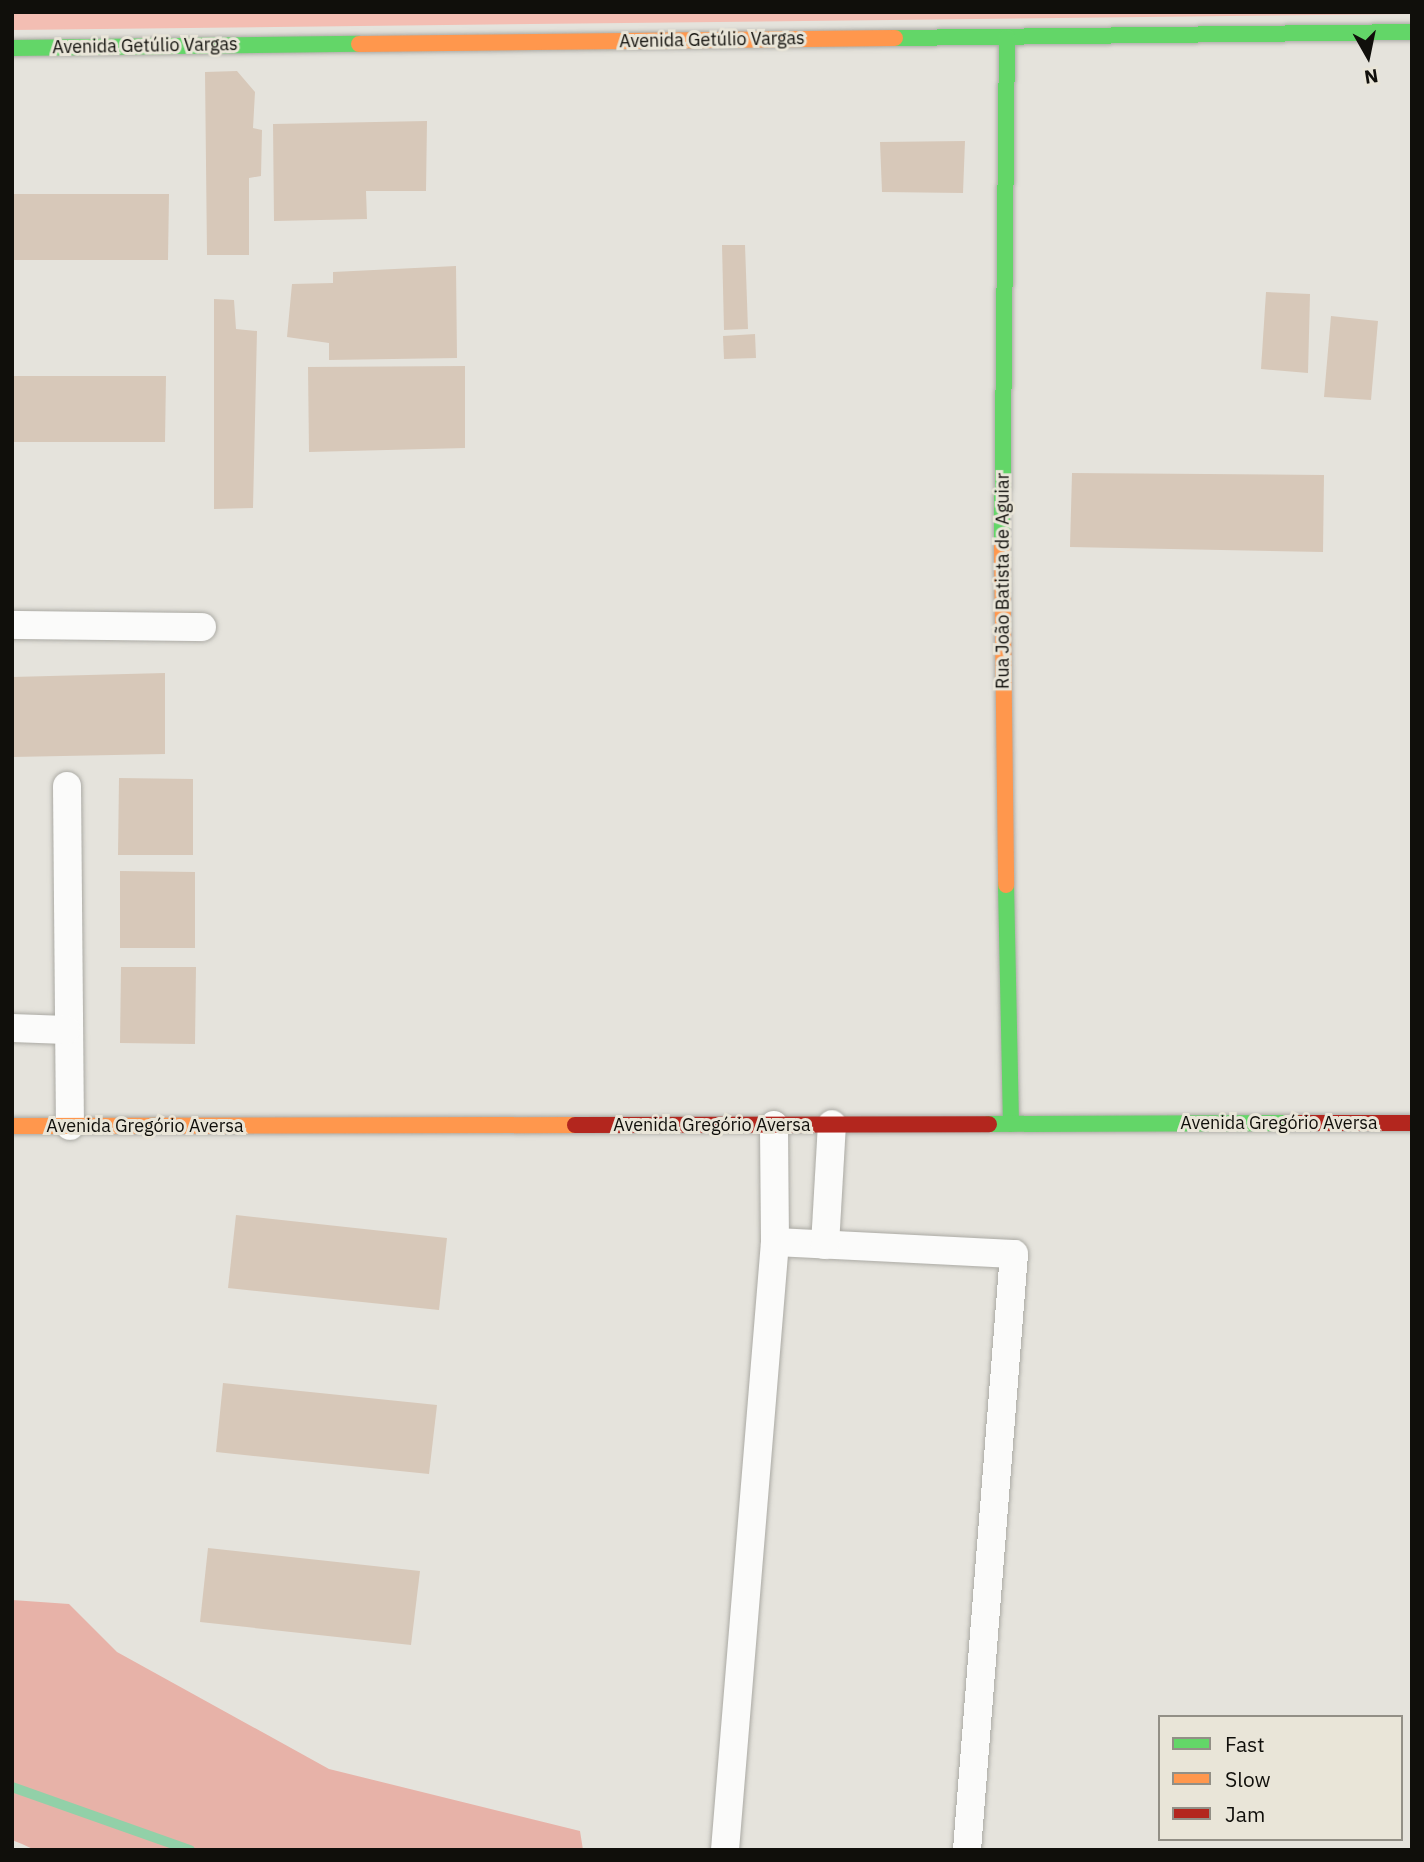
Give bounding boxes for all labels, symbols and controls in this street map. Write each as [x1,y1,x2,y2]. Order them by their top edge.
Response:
north arrow [1333,21,1403,91]
street label: Avenida Getúlio Vargas [619,28,805,52]
street label: Avenida Getúlio Vargas [52,34,238,58]
text: N [1363,64,1380,90]
street label: Rua João Batista de Aguiar [992,473,1014,689]
street label: Avenida Gregório Aversa [1180,1112,1378,1134]
street label: Avenida Gregório Aversa [613,1114,811,1136]
street label: Avenida Gregório Aversa [46,1115,244,1137]
legend [1158,1715,1403,1841]
text: Fast [1225,1730,1265,1758]
text: Slow [1225,1765,1271,1793]
text: Jam [1225,1800,1265,1828]

